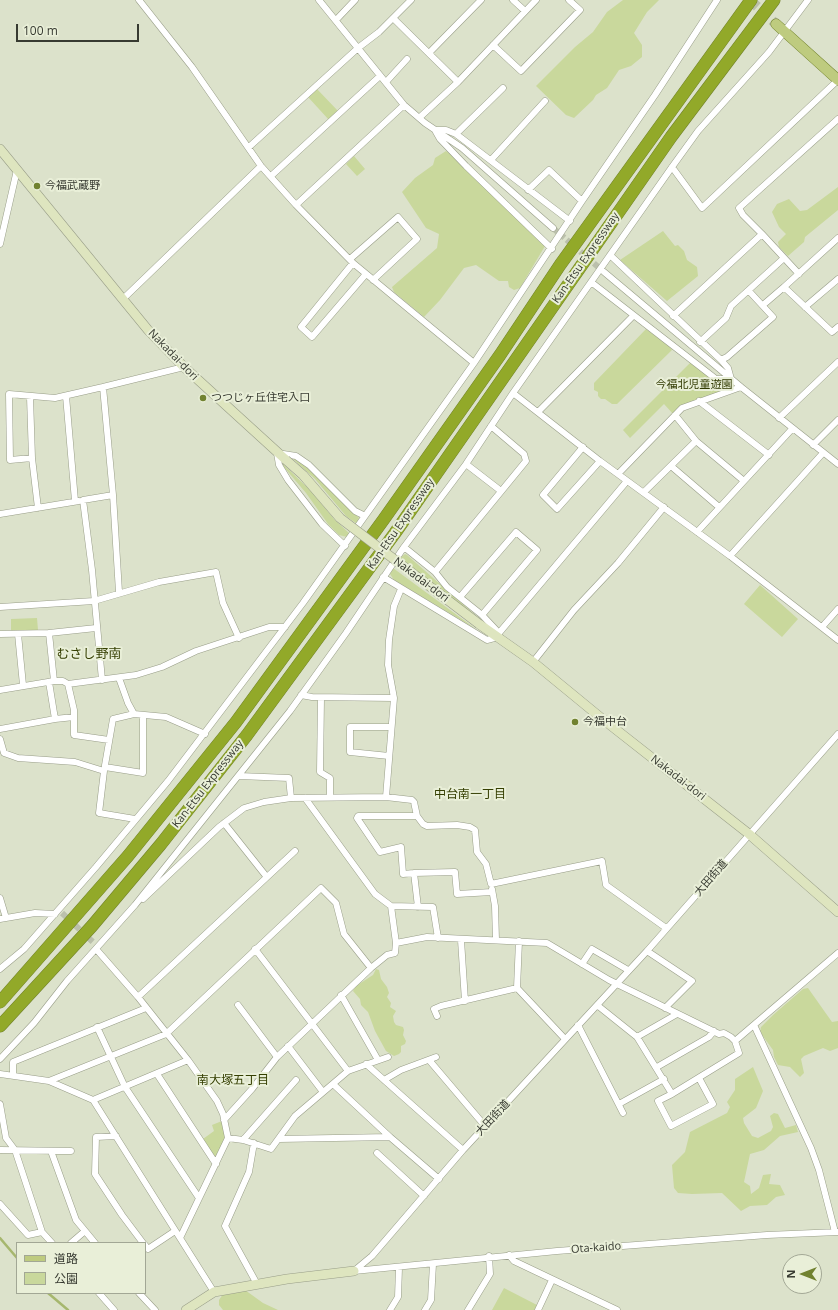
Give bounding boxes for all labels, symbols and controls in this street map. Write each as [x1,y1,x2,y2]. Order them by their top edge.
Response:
scale bar [18,16,141,42]
text: 100 m [23,22,58,39]
place label: 今福武蔵野 [45,179,100,193]
marker: 今福武蔵野 [32,181,42,191]
street label: Kan-Etsu Expressway [550,210,622,306]
street label: Nakadai-dori [145,327,201,383]
park label: 今福北児童遊園 [656,378,732,392]
place label: つつじヶ丘住宅入口 [211,391,310,405]
marker: つつじヶ丘住宅入口 [198,393,208,403]
street label: Kan-Etsu Expressway [365,476,437,572]
street label: Nakadai-dori [391,555,451,605]
district label: むさし野南 [57,646,121,662]
place label: 今福中台 [583,715,627,729]
marker: 今福中台 [570,717,580,727]
street label: Kan-Etsu Expressway [170,737,246,831]
street label: Nakadai-dori [648,752,708,804]
district label: 中台南一丁目 [434,788,506,802]
street label: 大田街道 [692,857,730,899]
district label: 南大塚五丁目 [197,1074,269,1088]
street label: 大田街道 [473,1097,513,1139]
street label: Ota-kaido [571,1240,621,1256]
legend [16,1242,146,1294]
text: 道路 [54,1250,78,1267]
north arrow [782,1254,822,1294]
text: 公園 [54,1270,78,1287]
text: N [783,1270,798,1278]

